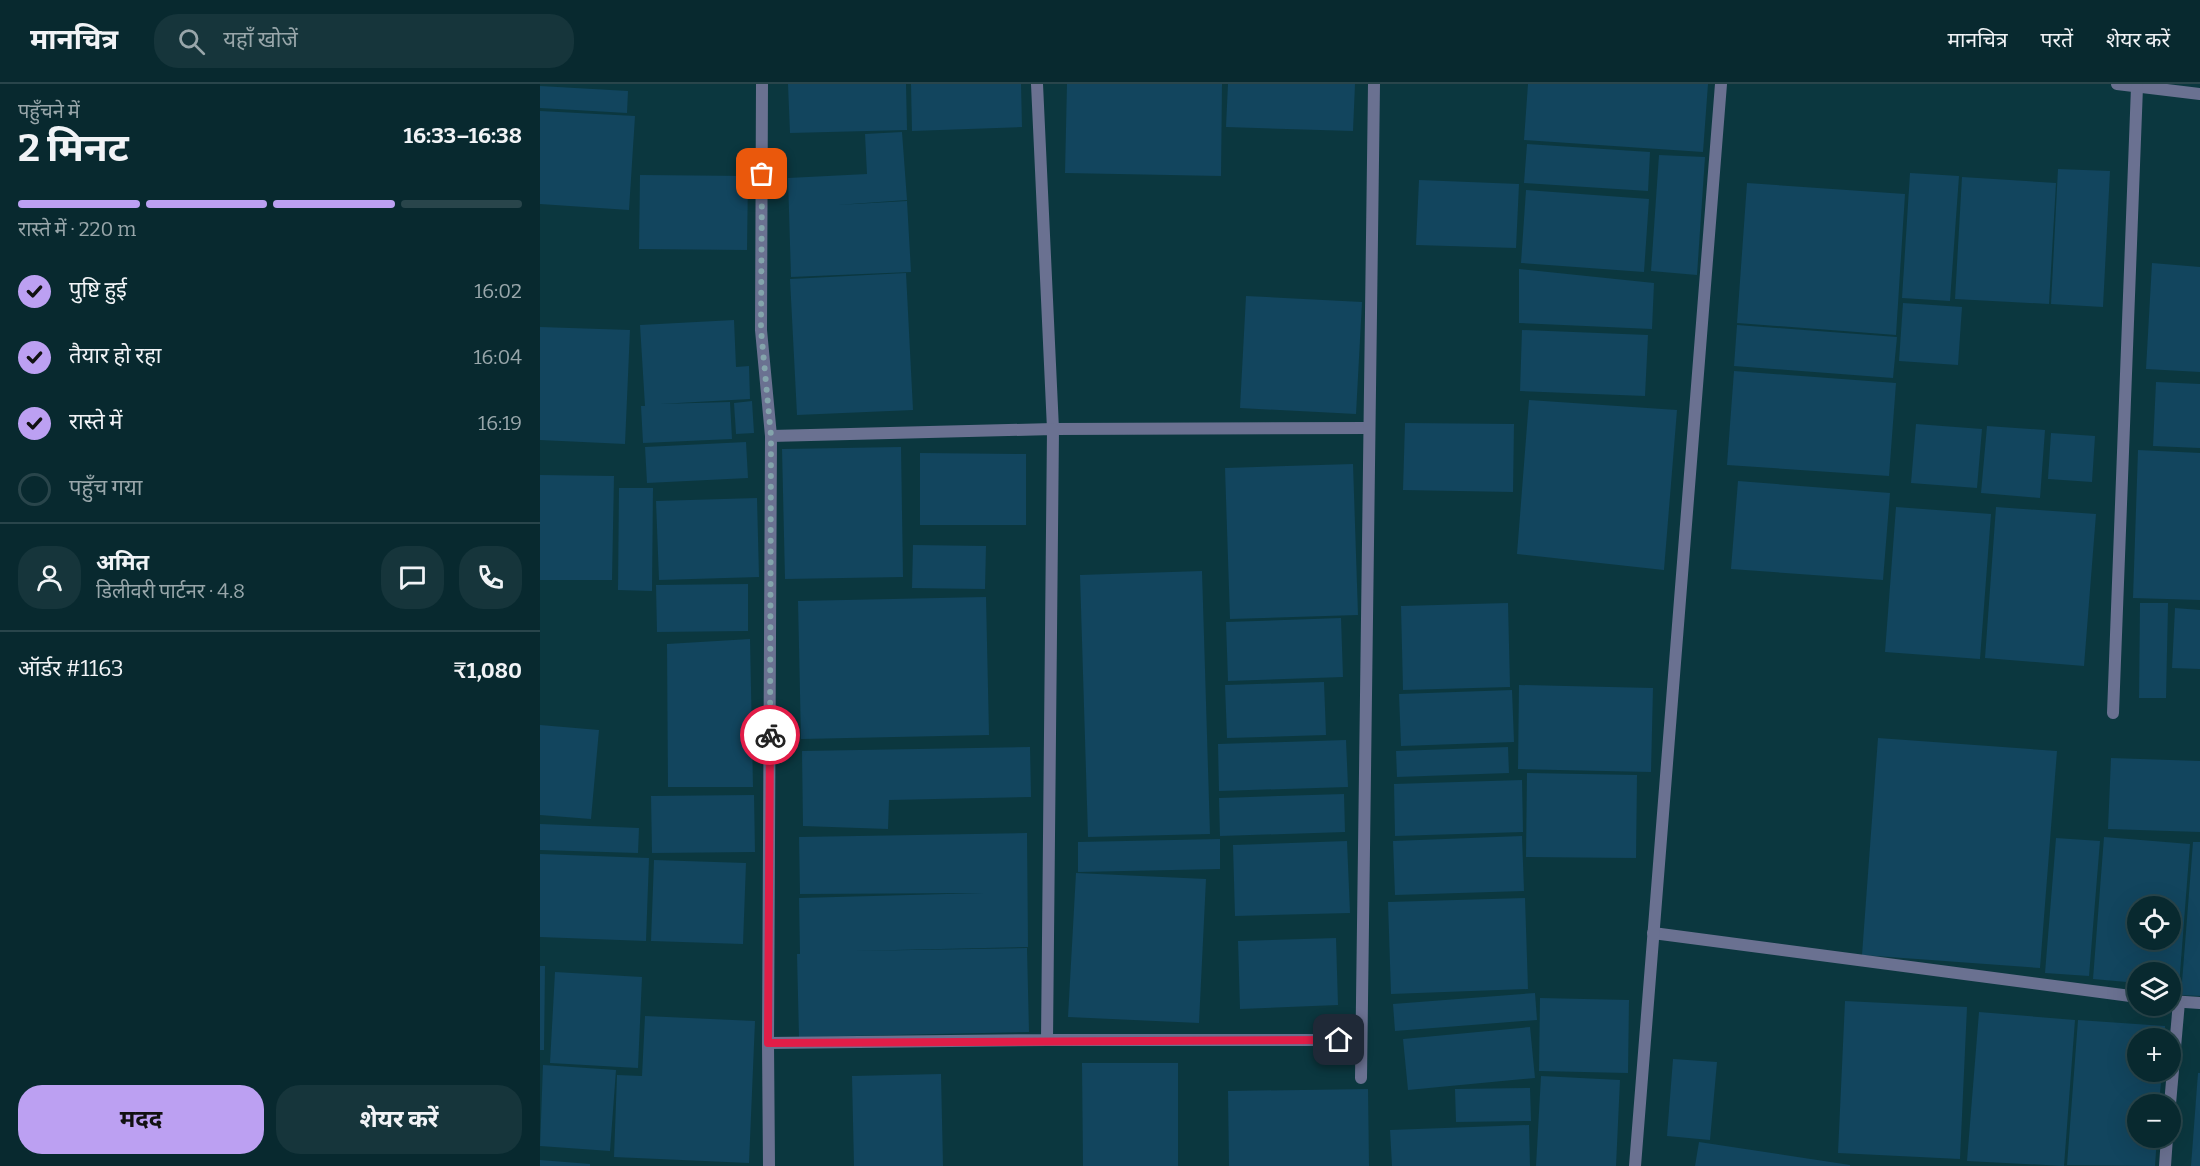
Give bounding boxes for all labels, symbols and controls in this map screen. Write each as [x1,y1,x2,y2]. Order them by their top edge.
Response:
search box [154,14,574,68]
text: मानचित्र [30,23,118,56]
icon: search [175,25,208,58]
text: यहाँ खोजें [223,26,298,53]
text: मानचित्र [1948,27,2008,53]
text: परतें [2041,27,2073,53]
text: शेयर करें [2106,27,2170,53]
text: पहुँचने में [18,99,80,123]
text: 16:33–16:38 [404,122,522,149]
text: 2 मिनट [18,125,129,171]
pin [736,148,787,199]
icon: bag [745,157,778,190]
text: रास्ते में · 220 m [18,217,136,241]
icon: check [18,275,51,308]
text: पुष्टि हुई [69,276,127,303]
text: 16:02 [474,279,522,303]
icon: check [18,341,51,374]
text: तैयार हो रहा [69,342,162,369]
text: 16:04 [473,345,522,369]
icon: check [18,407,51,440]
text: रास्ते में [69,408,122,435]
text: 16:19 [478,411,522,435]
text: पहुँच गया [69,474,142,501]
button: person [18,546,81,609]
button: chat [381,546,444,609]
button: phone [459,546,522,609]
text: अमित [96,549,149,576]
text: डिलीवरी पार्टनर · 4.8 [96,579,245,603]
text: ऑर्डर #1163 [18,655,123,682]
text: ₹1,080 [453,657,522,684]
courier [740,705,800,765]
icon: bike [754,719,787,752]
map controls [2127,896,2181,1148]
button: locate [2127,896,2181,950]
button: layers [2127,962,2181,1016]
pin [1313,1014,1364,1065]
icon: home [1322,1023,1355,1056]
button: + [2127,1028,2181,1082]
button: मदद [18,1085,264,1154]
button: शेयर करें [276,1085,522,1154]
button: − [2127,1094,2181,1148]

